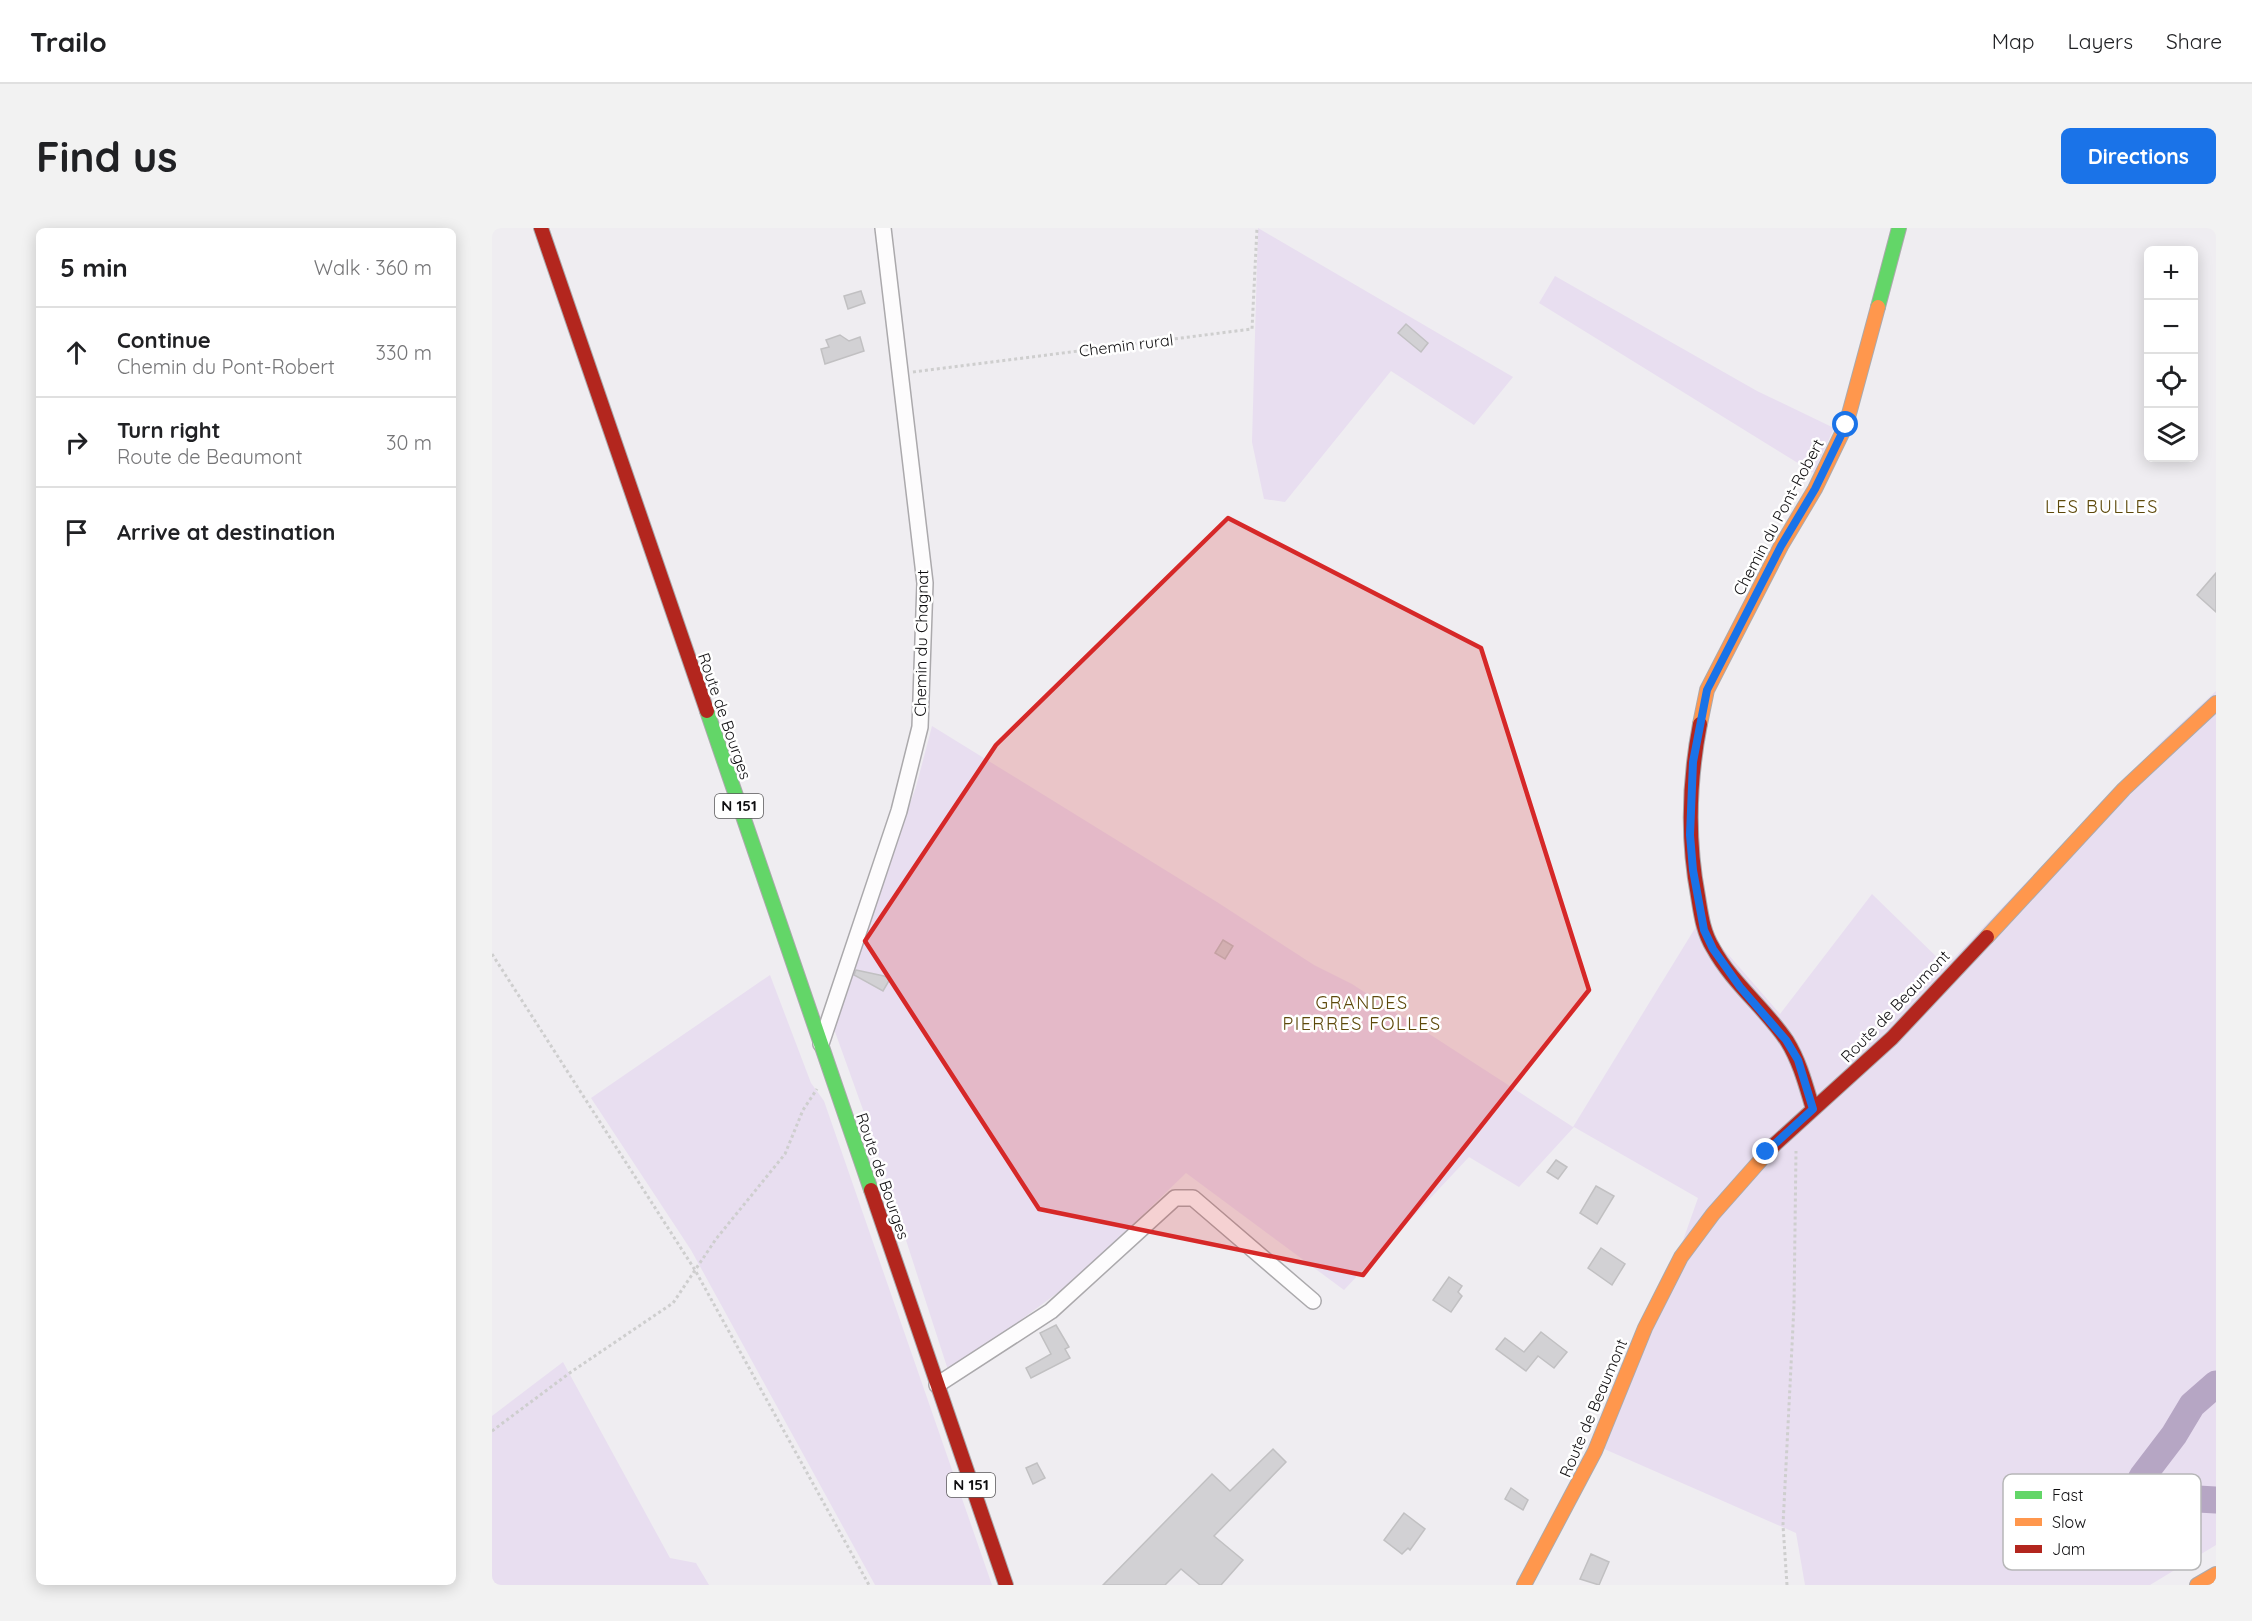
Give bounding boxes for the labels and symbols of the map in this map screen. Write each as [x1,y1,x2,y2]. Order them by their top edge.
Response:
street label: Chemin rural [1078,329,1174,361]
route start [1832,411,1858,437]
street label: Chemin du Pont-Robert [1728,435,1828,599]
district label: LES BULLES [2045,495,2159,518]
street label: Chemin du Chagnat [910,569,932,717]
street label: Route de Bourges [694,650,756,782]
road number: N 151 [715,794,763,818]
street label: Route de Beaumont [1836,946,1954,1066]
district label: GRANDES PIERRES FOLLES [1282,991,1442,1035]
street label: Route de Bourges [852,1110,914,1242]
route end [1752,1138,1778,1164]
street label: Route de Beaumont [1555,1336,1631,1480]
road number: N 151 [947,1473,995,1497]
legend [2003,1474,2201,1570]
text: Fast [2052,1485,2083,1505]
text: Slow [2052,1512,2086,1532]
text: Jam [2052,1539,2085,1559]

